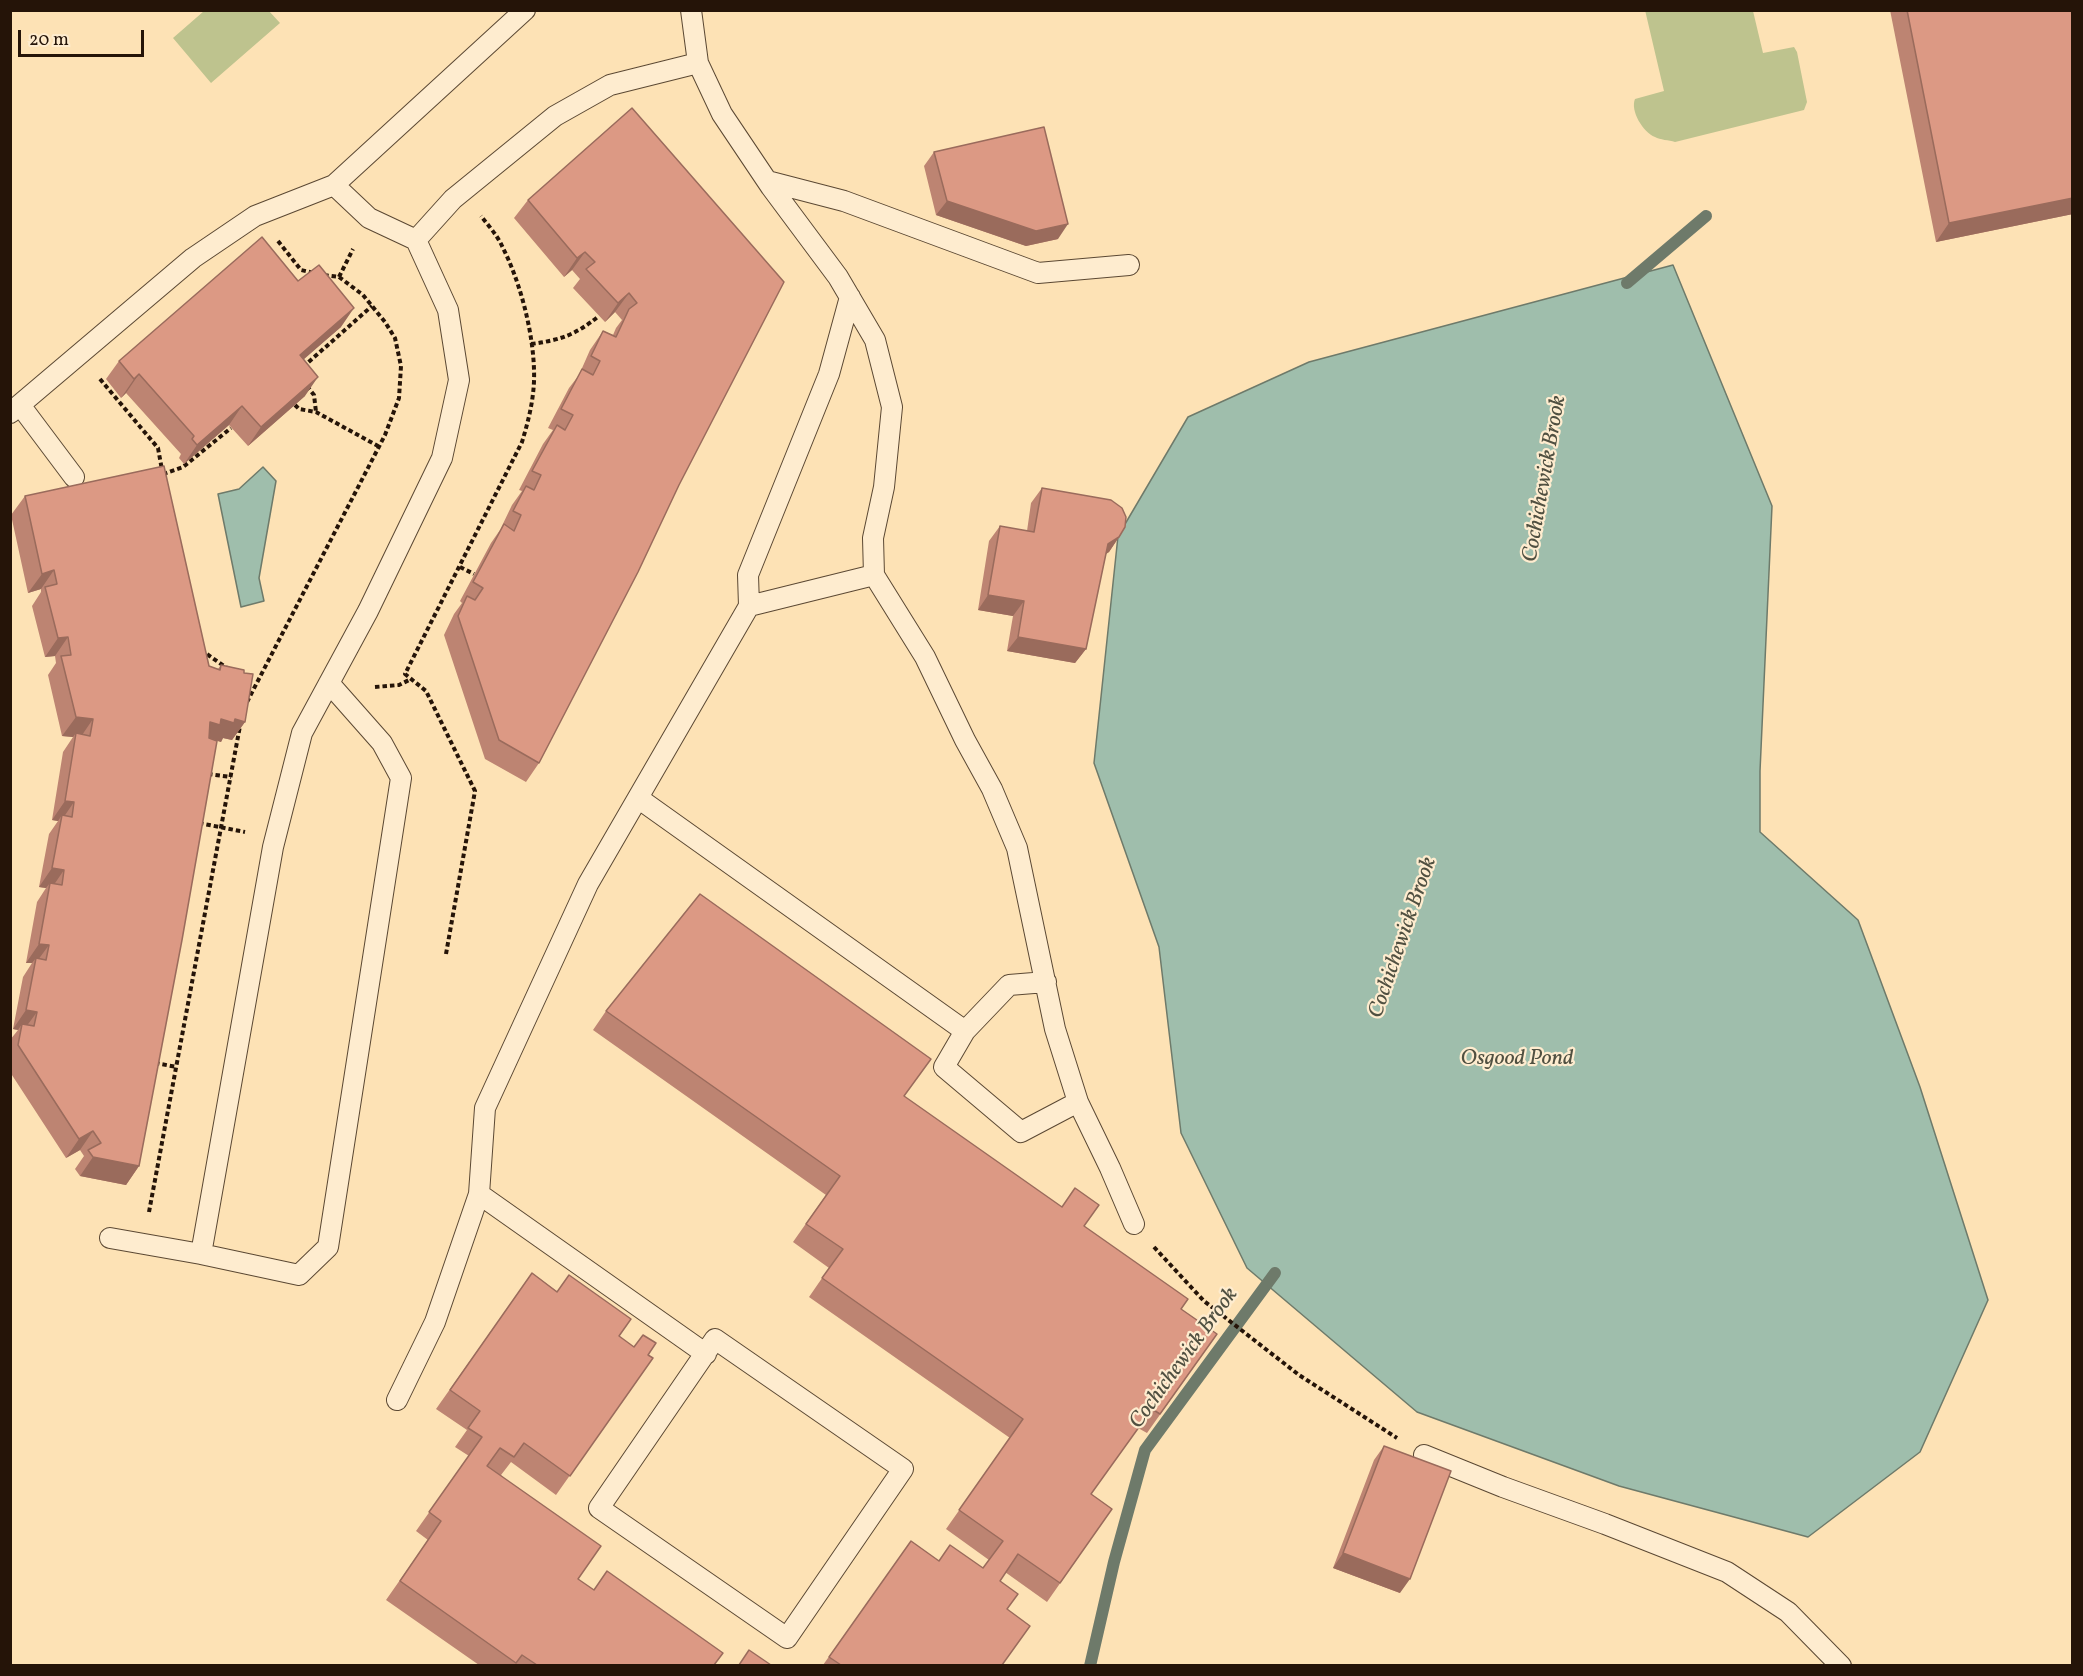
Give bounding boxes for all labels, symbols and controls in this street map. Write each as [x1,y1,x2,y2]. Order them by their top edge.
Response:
scale bar [21,18,147,56]
text: 20 m [29,28,69,53]
water label: Cochichewick Brook [1518,394,1574,564]
water label: Cochichewick Brook [1364,854,1444,1022]
water label: Osgood Pond [1461,1047,1573,1073]
water label: Cochichewick Brook [1125,1283,1245,1435]

